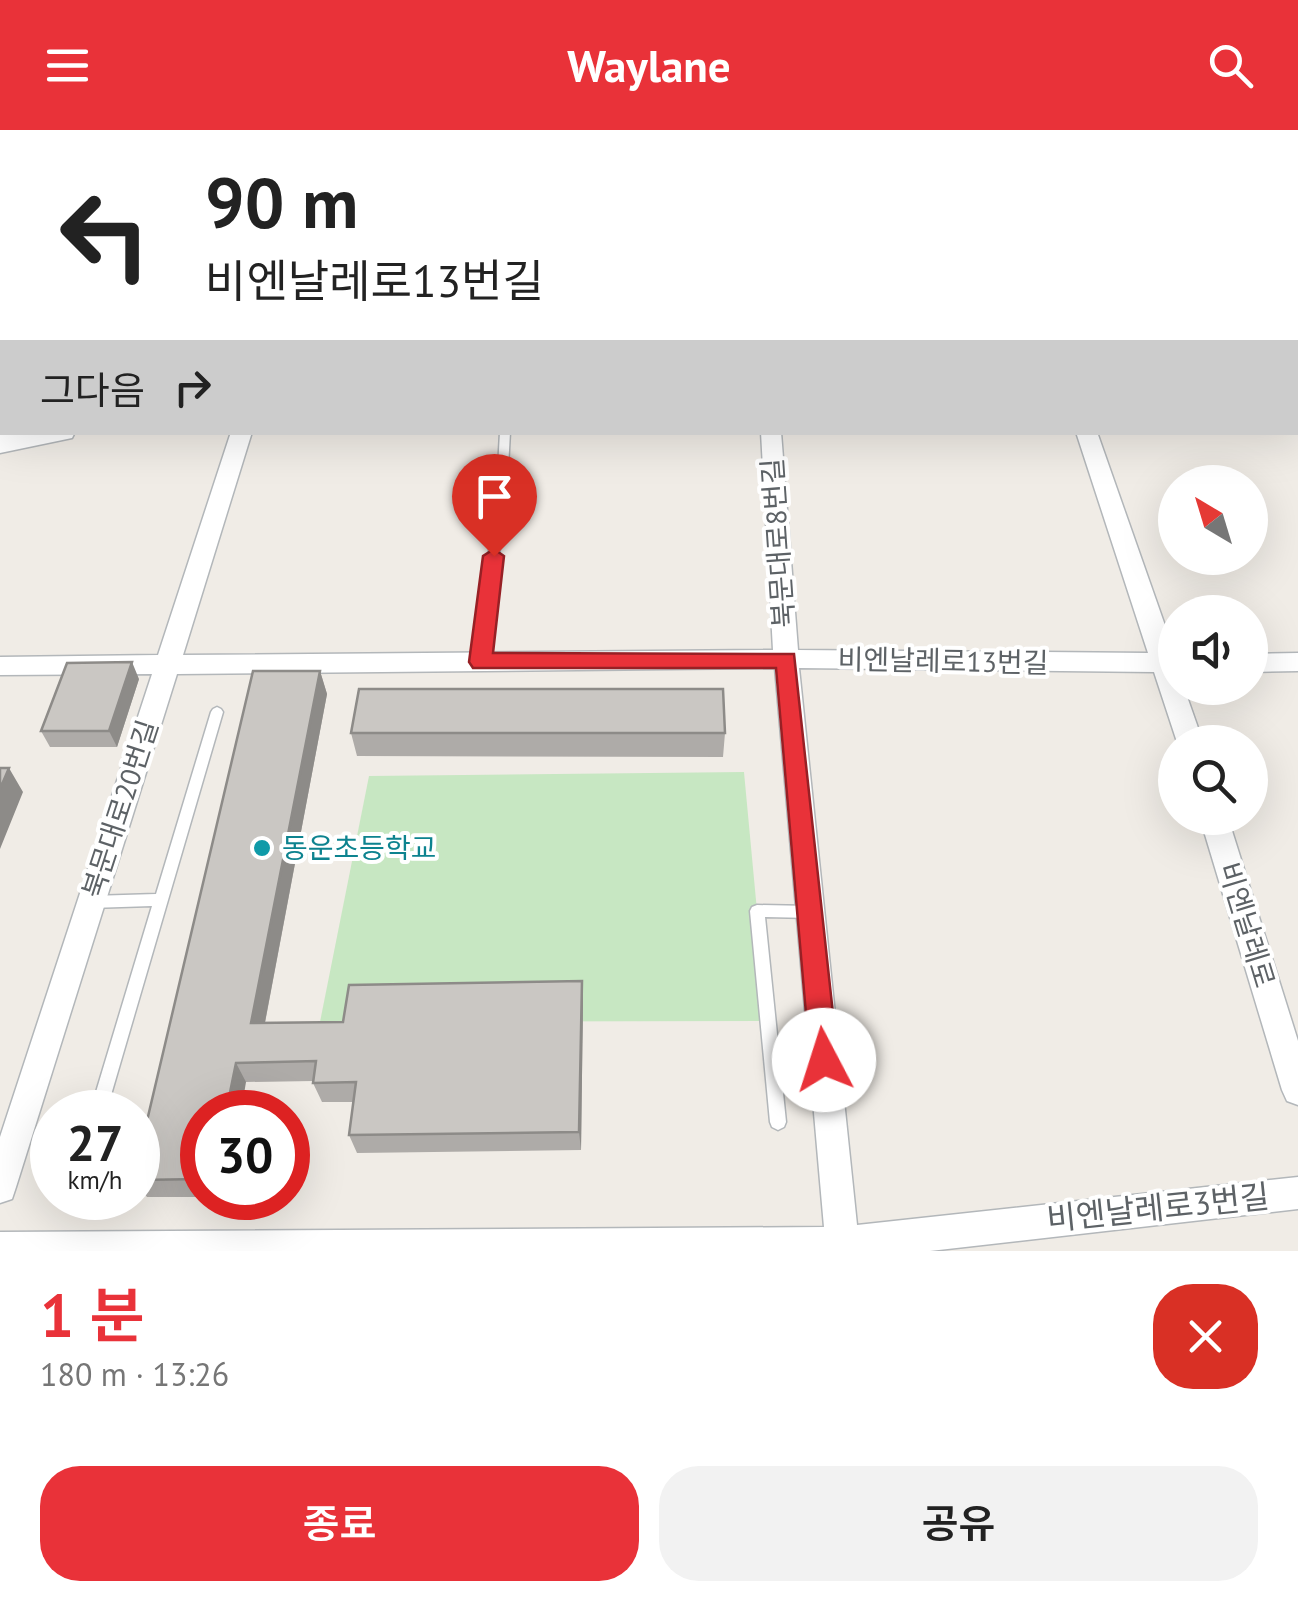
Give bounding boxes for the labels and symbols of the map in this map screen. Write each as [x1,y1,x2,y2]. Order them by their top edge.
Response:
pin [452,454,537,557]
street label: 북문대로8번길 [753,457,802,629]
north arrow [1158,465,1268,575]
street label: 비엔날레로13번길 [837,640,1049,681]
street label: 북문대로20번길 [73,715,166,903]
place label: 동운초등학교 [282,829,437,866]
marker: 동운초등학교 [251,837,273,859]
street label: 비엔날레로 [1211,858,1284,992]
position arrow [772,1008,876,1112]
speed limit sign: 30 [180,1090,310,1220]
street label: 비엔날레로3번길 [1045,1174,1271,1240]

